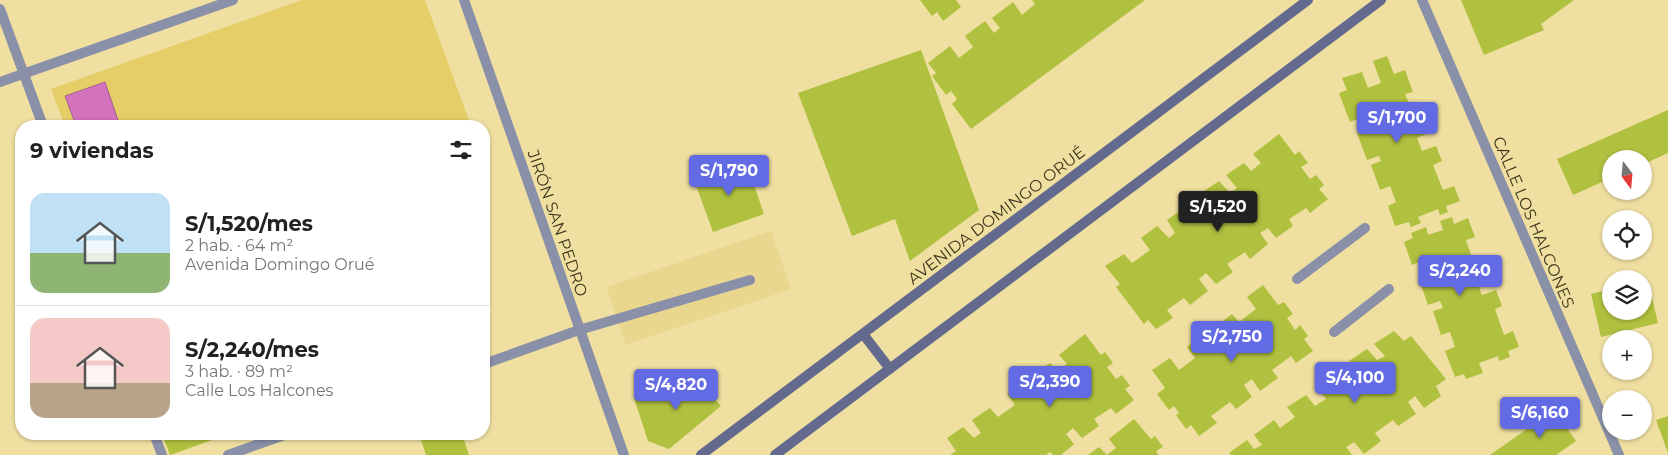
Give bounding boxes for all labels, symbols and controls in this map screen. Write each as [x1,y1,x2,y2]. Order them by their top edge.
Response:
pin: S/1,700 [1351,102,1443,144]
text: S/1,700 [1368,108,1426,127]
street label: CALLE LOS HALCONES [1489,134,1578,311]
icon: filters [447,136,475,164]
text: 9 viviendas [30,138,154,163]
street label: AVENIDA DOMINGO ORUÉ [904,142,1089,288]
street label: JIRÓN SAN PEDRO [523,146,592,299]
north arrow [1602,150,1652,200]
map controls [1602,150,1652,440]
pin: S/1,790 [683,154,775,197]
text: S/1,790 [700,161,758,180]
pin: S/1,520 [1172,190,1264,233]
text: S/1,520 [1189,197,1247,216]
button: locate [1602,210,1652,260]
text: S/1,520/mes [185,211,313,236]
icon: home [70,213,130,273]
text: 2 hab. · 64 m² [185,236,293,255]
pin: S/2,240 [1414,254,1506,297]
text: Avenida Domingo Orué [185,255,375,274]
text: S/2,240 [1429,261,1491,280]
button: layers [1602,270,1652,320]
pin: S/2,750 [1186,320,1278,363]
text: S/2,750 [1202,327,1262,346]
button: + [1602,330,1652,380]
text: S/2,240/mes [185,337,319,362]
icon: home [70,338,130,398]
text: 3 hab. · 89 m² [185,362,293,381]
pin: S/4,100 [1309,362,1401,404]
pin: S/2,390 [1004,366,1096,408]
pin: S/4,820 [630,368,722,411]
text: S/4,100 [1326,368,1384,387]
text: S/2,390 [1020,372,1080,391]
text: S/4,820 [645,375,707,394]
text: Calle Los Halcones [185,381,333,400]
button: − [1602,390,1652,440]
pin: S/6,160 [1494,396,1586,439]
text: S/6,160 [1511,403,1569,422]

